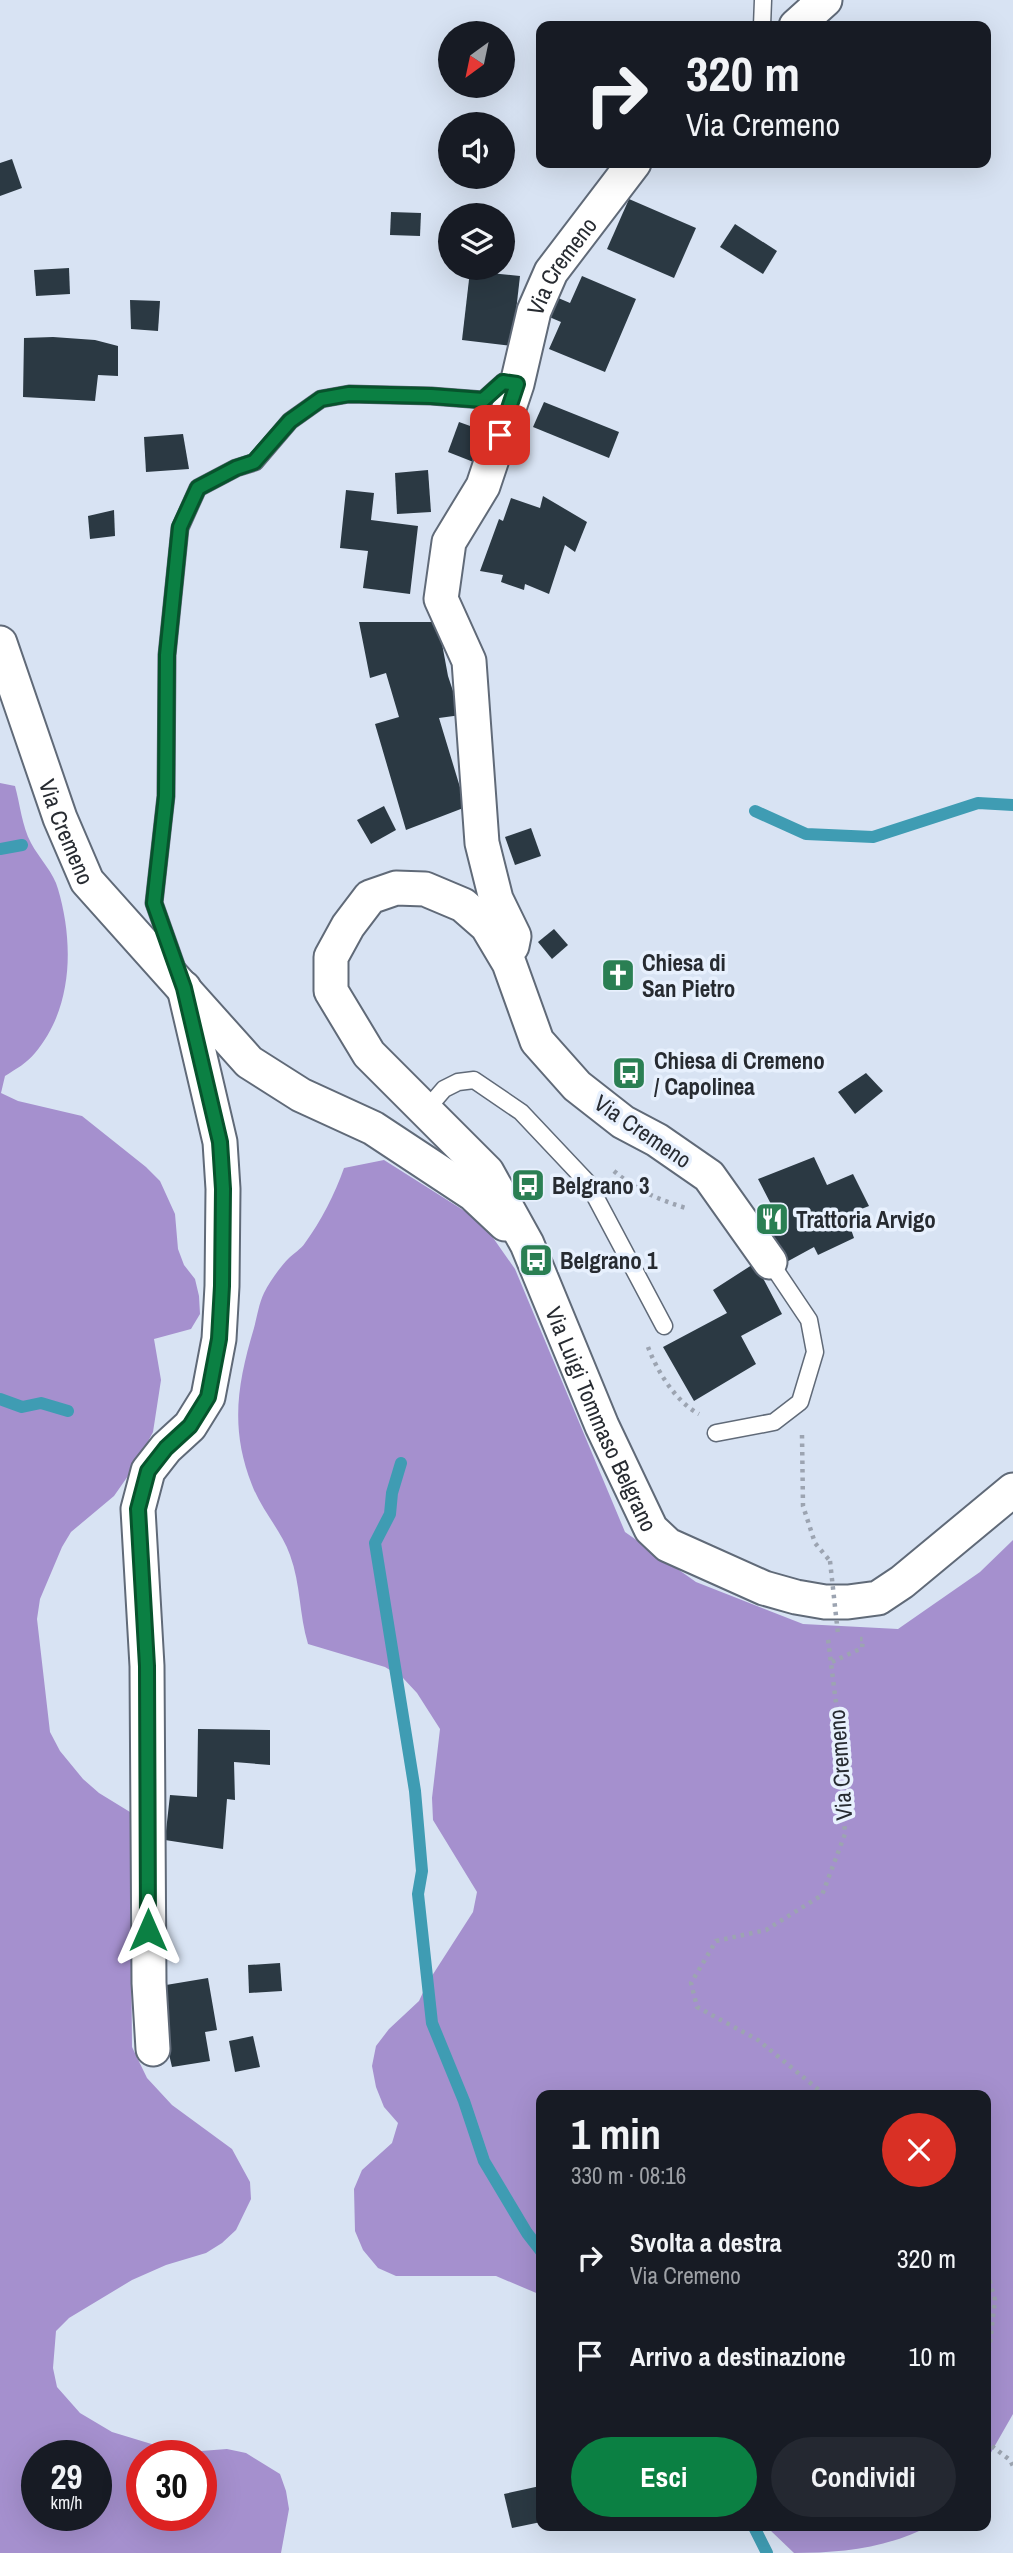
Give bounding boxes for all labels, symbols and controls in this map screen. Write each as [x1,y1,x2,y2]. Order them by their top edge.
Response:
north arrow [438,21,514,98]
map controls [438,21,515,280]
text: 320 m [686,40,800,106]
icon: right [571,49,662,140]
text: Via Cremeno [686,103,840,146]
button: sound [438,112,515,189]
button: layers [438,203,515,280]
street label: Via Cremeno [519,210,603,320]
pin [470,405,530,465]
icon: arrive [481,416,519,454]
street label: Via Cremeno [32,775,102,889]
place label: Chiesa di San Pietro [642,947,735,1004]
church icon: Chiesa di San Pietro [599,956,637,994]
place label: Chiesa di Cremeno / Capolinea [654,1045,825,1102]
bus stop icon: Chiesa di Cremeno / Capolinea [610,1054,648,1092]
street label: Via Cremeno [588,1087,698,1175]
bus stop icon: Belgrano 3 [509,1166,547,1204]
place label: Belgrano 3 [552,1170,649,1201]
restaurant icon: Trattoria Arvigo [753,1200,791,1238]
place label: Trattoria Arvigo [796,1204,936,1235]
bus stop icon: Belgrano 1 [517,1241,555,1279]
place label: Belgrano 1 [560,1245,658,1276]
street label: Via Luigi Tommaso Belgrano [539,1302,665,1536]
street label: Via Cremeno [821,1709,859,1821]
position arrow [111,1893,185,1967]
text: 1 min [571,2106,661,2162]
button: close [882,2113,956,2187]
text: 330 m · 08:16 [571,2160,686,2191]
text: Svolta a destra [630,2225,782,2260]
icon: right [571,2239,609,2277]
text: 320 m [897,2241,956,2276]
text: Via Cremeno [630,2260,741,2291]
icon: arrive [571,2337,609,2375]
text: Arrivo a destinazione [630,2339,846,2374]
text: 10 m [909,2339,956,2374]
button: Esci [571,2437,757,2517]
button: Condividi [771,2437,956,2517]
speed limit sign: 30 [126,2440,217,2531]
text: 29 [51,2453,82,2500]
text: km/h [51,2490,83,2515]

